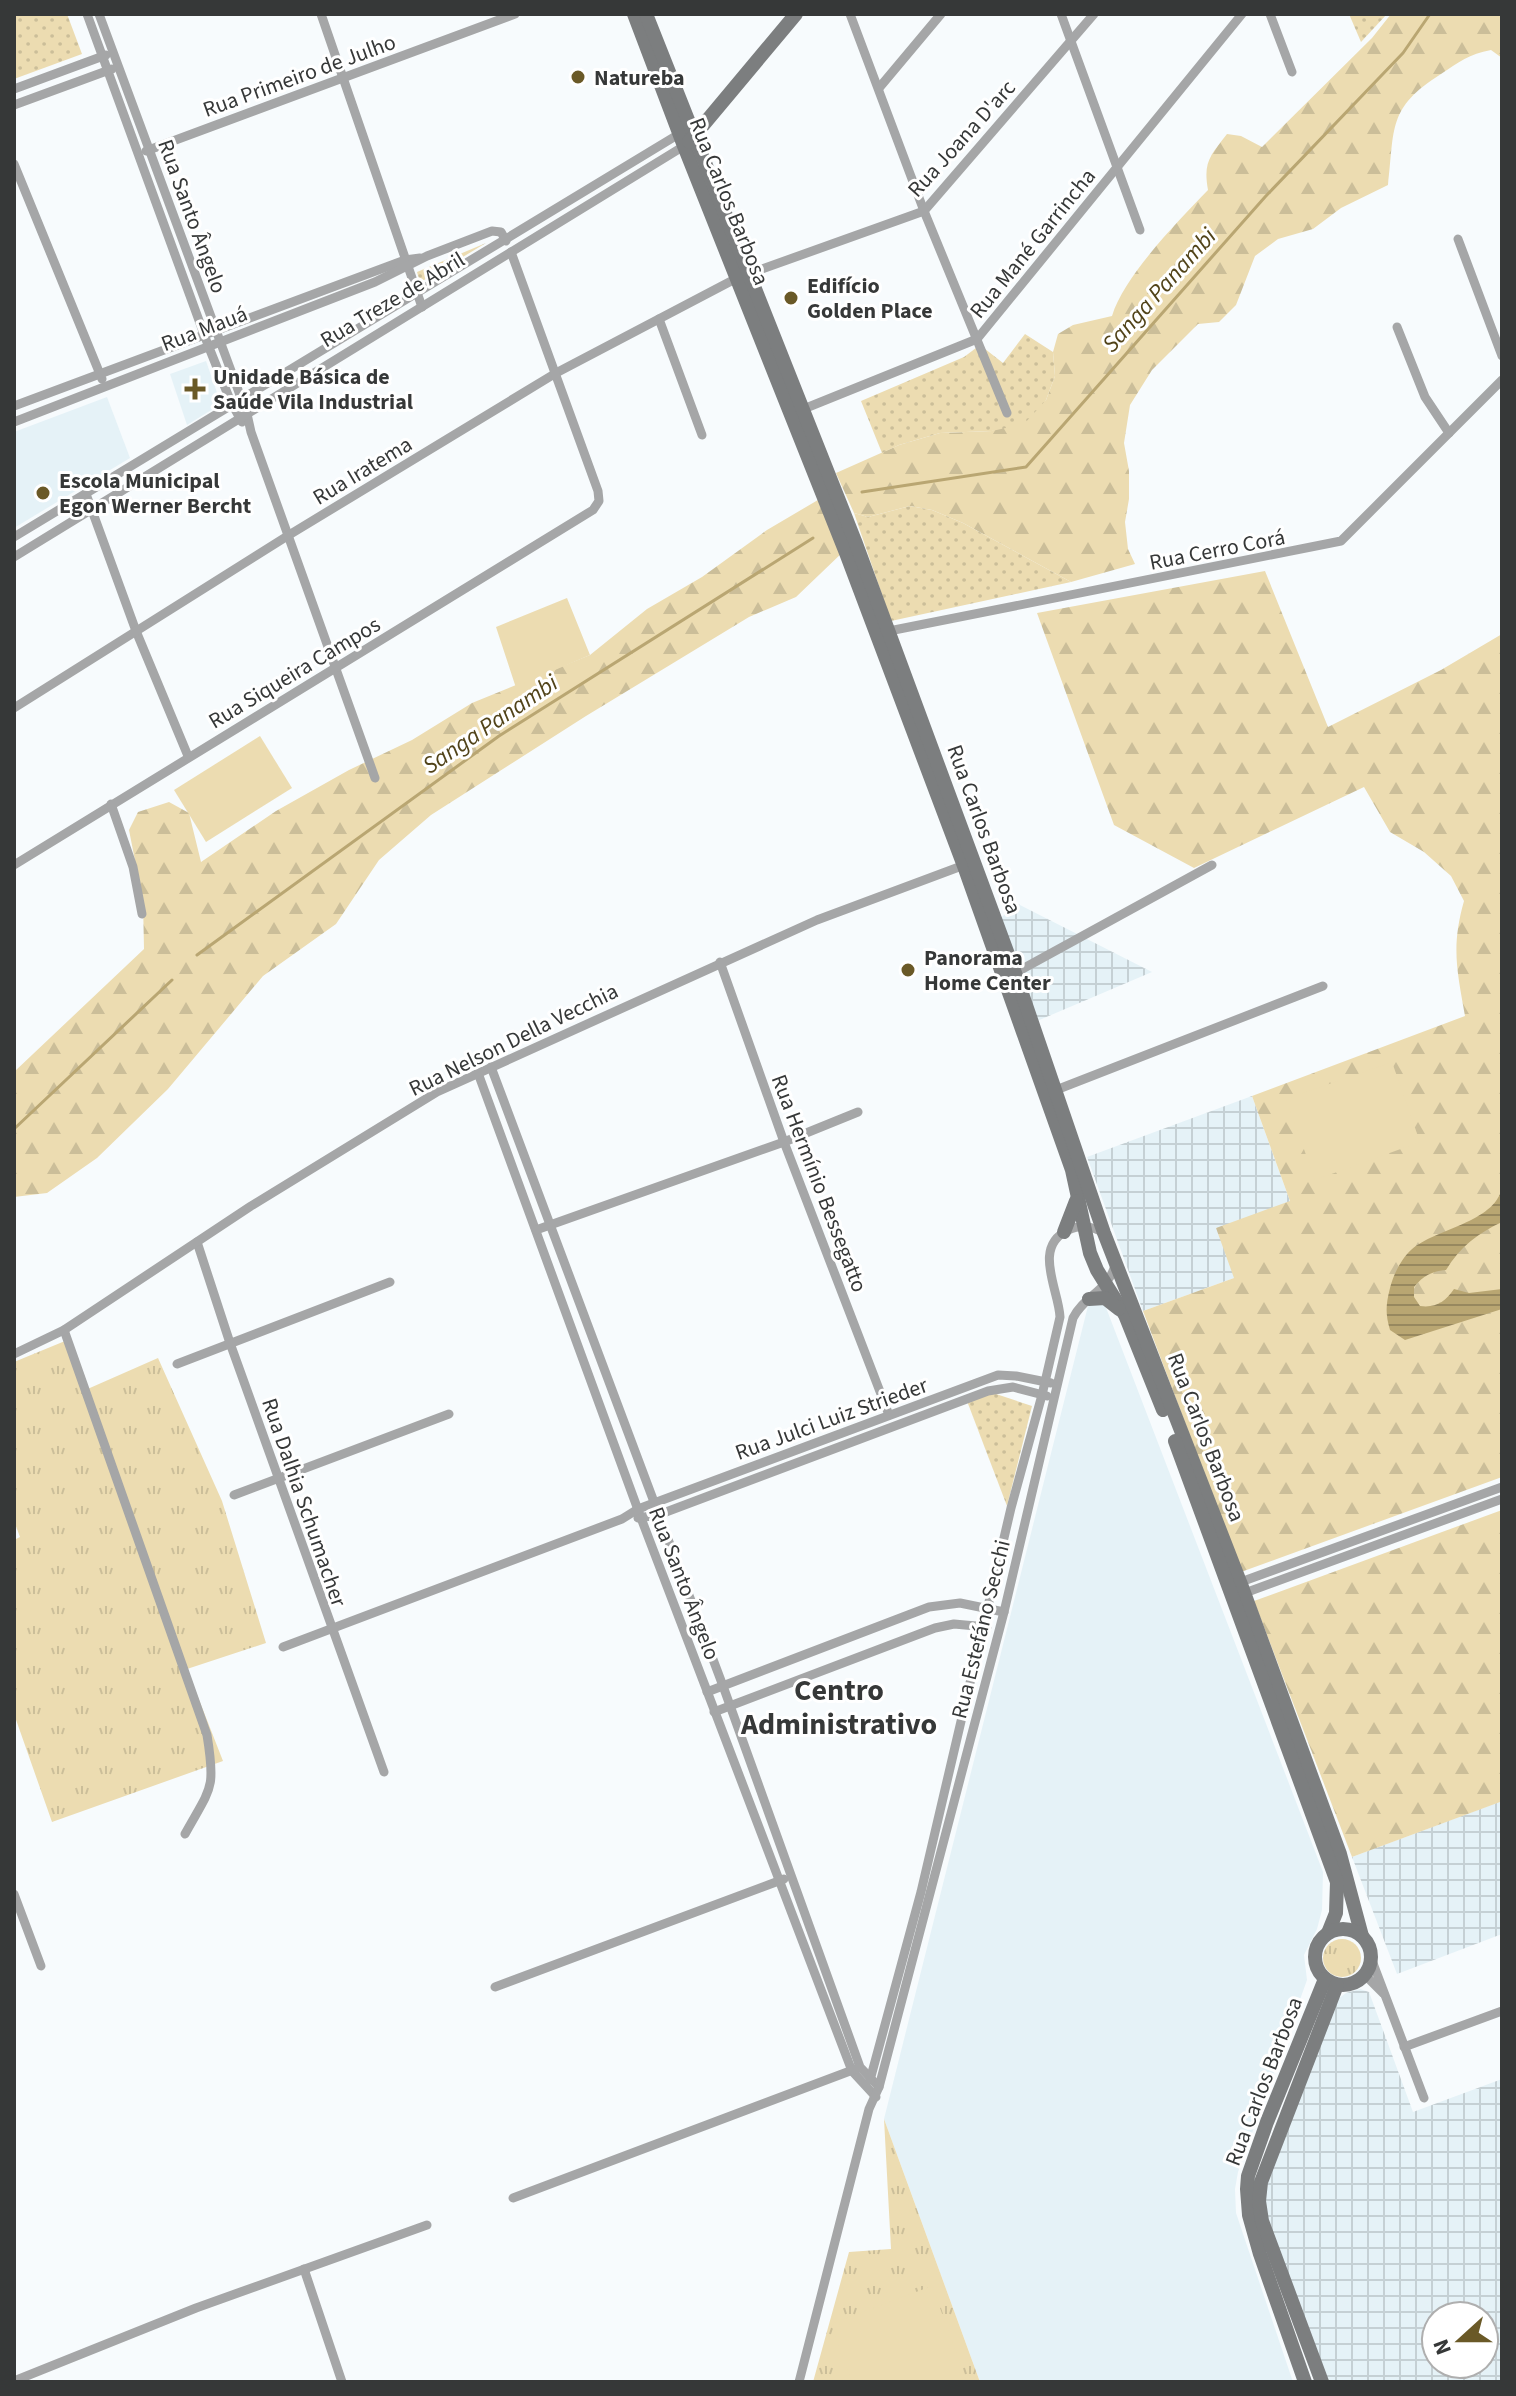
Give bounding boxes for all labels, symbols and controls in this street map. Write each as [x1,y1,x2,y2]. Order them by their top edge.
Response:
street label: Rua Primeiro de Julho [198,26,400,126]
place label: Natureba [594,62,685,94]
marker: Natureba [569,68,587,86]
street label: Rua Joana D'arc [900,73,1023,204]
street label: Rua Carlos Barbosa [681,113,777,290]
street label: Rua Santo Ângelo [149,135,235,298]
street label: Rua Mané Garrincha [962,162,1103,326]
water label: Sanga Panambi [1094,220,1225,360]
street label: Rua Treze de Abril [314,244,471,356]
place label: Edifício Golden Place [807,270,933,327]
marker: Edifício Golden Place [782,289,800,307]
street label: Rua Mauá [157,298,252,360]
place label: Unidade Básica de Saúde Vila Industrial [213,361,414,418]
marker: Unidade Básica de Saúde Vila Industrial [184,378,206,400]
street label: Rua Iratema [307,429,418,513]
place label: Escola Municipal Egon Werner Bercht [59,465,252,522]
marker: Escola Municipal Egon Werner Bercht [34,484,52,502]
street label: Rua Cerro Corá [1147,521,1288,579]
street label: Rua Siqueira Campos [203,609,387,737]
water label: Sanga Panambi [415,666,565,783]
street label: Rua Carlos Barbosa [939,740,1030,919]
place label: Panorama Home Center [924,942,1051,999]
marker: Panorama Home Center [899,961,917,979]
street label: Rua Nelson Della Vecchia [403,975,624,1105]
street label: Rua Hermínio Bessegatto [763,1070,875,1297]
street label: Rua Carlos Barbosa [1159,1348,1253,1526]
street label: Rua Julci Luiz Strieder [731,1369,932,1469]
street label: Rua Dalhia Schumacher [253,1394,355,1611]
street label: Rua Santo Ângelo [640,1502,728,1665]
street label: Rua Estefáno Secchi [943,1536,1019,1722]
district label: Centro Administrativo [740,1669,937,1746]
street label: Rua Carlos Barbosa [1217,1992,1311,2170]
north arrow [1420,2300,1500,2380]
text: N [1425,2334,1460,2359]

